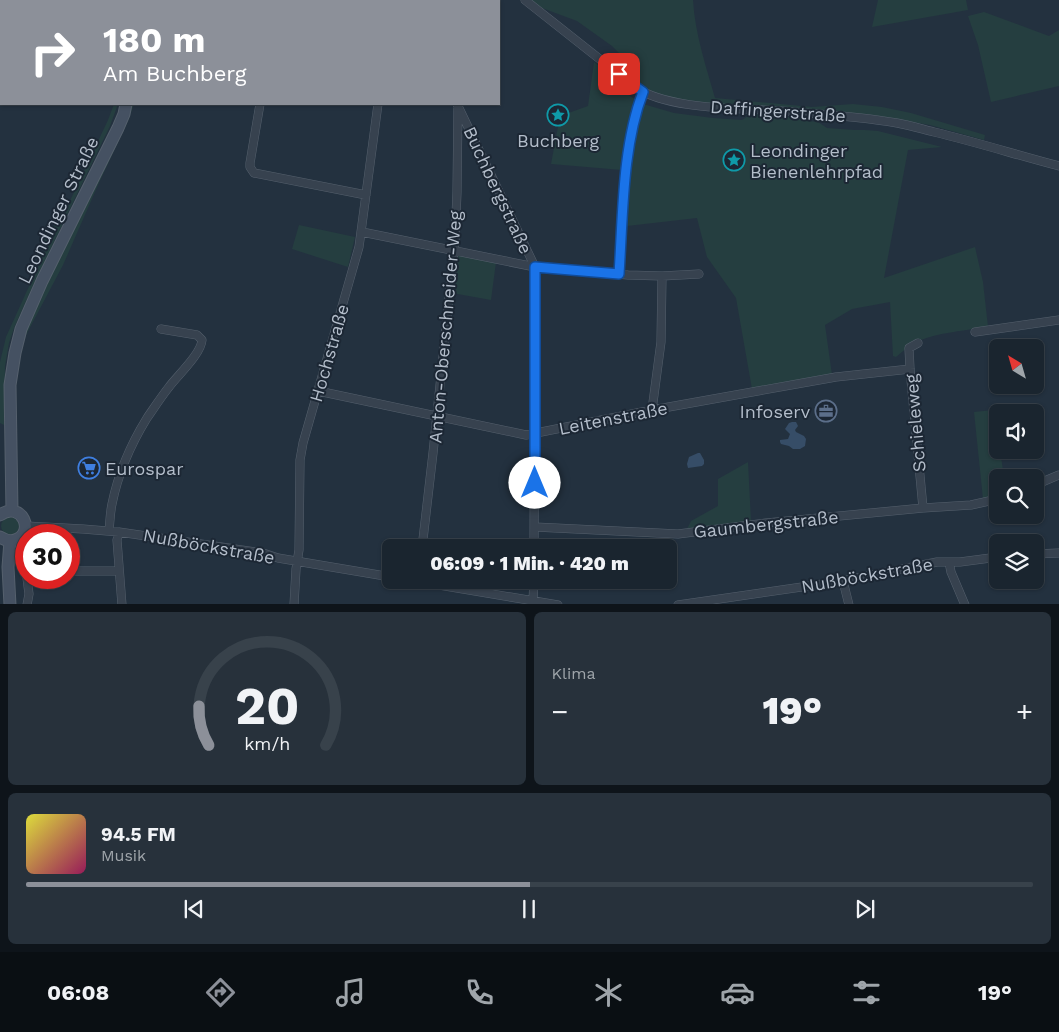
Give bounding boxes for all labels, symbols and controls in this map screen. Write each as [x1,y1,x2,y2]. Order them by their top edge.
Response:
text: 180 m [103,19,206,61]
icon: right [20,20,85,85]
pin [598,53,640,95]
icon: arrive [605,60,633,88]
text: Am Buchberg [103,61,247,86]
street label: Daffingerstraße [709,96,847,126]
place icon: Buchberg [546,103,570,127]
street label: Buchbergstraße [459,123,537,257]
place label: Buchberg [517,130,600,151]
street label: Leondinger Straße [13,133,103,287]
place label: Leondinger Bienenlehrpfad [750,140,883,182]
place icon: Leondinger Bienenlehrpfad [722,148,746,172]
street label: Anton-Oberschneider-Weg [424,209,466,444]
street label: Hochstraße [305,302,353,404]
north arrow [989,339,1044,394]
map controls [989,339,1044,589]
street label: Schieleweg [900,373,930,473]
street label: Leitenstraße [557,397,669,439]
office icon: Infoserv [814,399,838,423]
place label: Infoserv [740,401,811,422]
button: sound [989,404,1044,459]
supermarket icon: Eurospar [77,456,101,480]
position arrow [508,456,560,508]
place label: Eurospar [105,458,183,479]
button: search [989,469,1044,524]
street label: Gaumbergstraße [693,506,839,542]
speed limit sign: 30 [15,524,80,589]
street label: Nußböckstraße [142,524,276,568]
button: layers [989,534,1044,589]
text: 06:09 · 1 Min. · 420 m [430,552,629,575]
street label: Nußböckstraße [800,553,934,597]
text: Klima [552,664,595,683]
text: 20 [235,676,299,737]
text: 19° [762,689,822,733]
text: − [552,695,568,728]
text: + [1016,695,1033,728]
text: km/h [244,733,290,754]
text: 94.5 FM [101,823,176,846]
text: Musik [101,846,146,865]
icon: previous [180,895,208,923]
icon: pause [515,895,543,923]
icon: next [851,895,879,923]
icon: directions [203,975,238,1010]
icon: music [333,975,368,1010]
icon: phone [462,975,497,1010]
icon: climate [591,975,626,1010]
icon: car [720,975,755,1010]
icon: filters [849,975,884,1010]
text: 06:08 [47,980,109,1005]
text: 19° [978,980,1012,1005]

